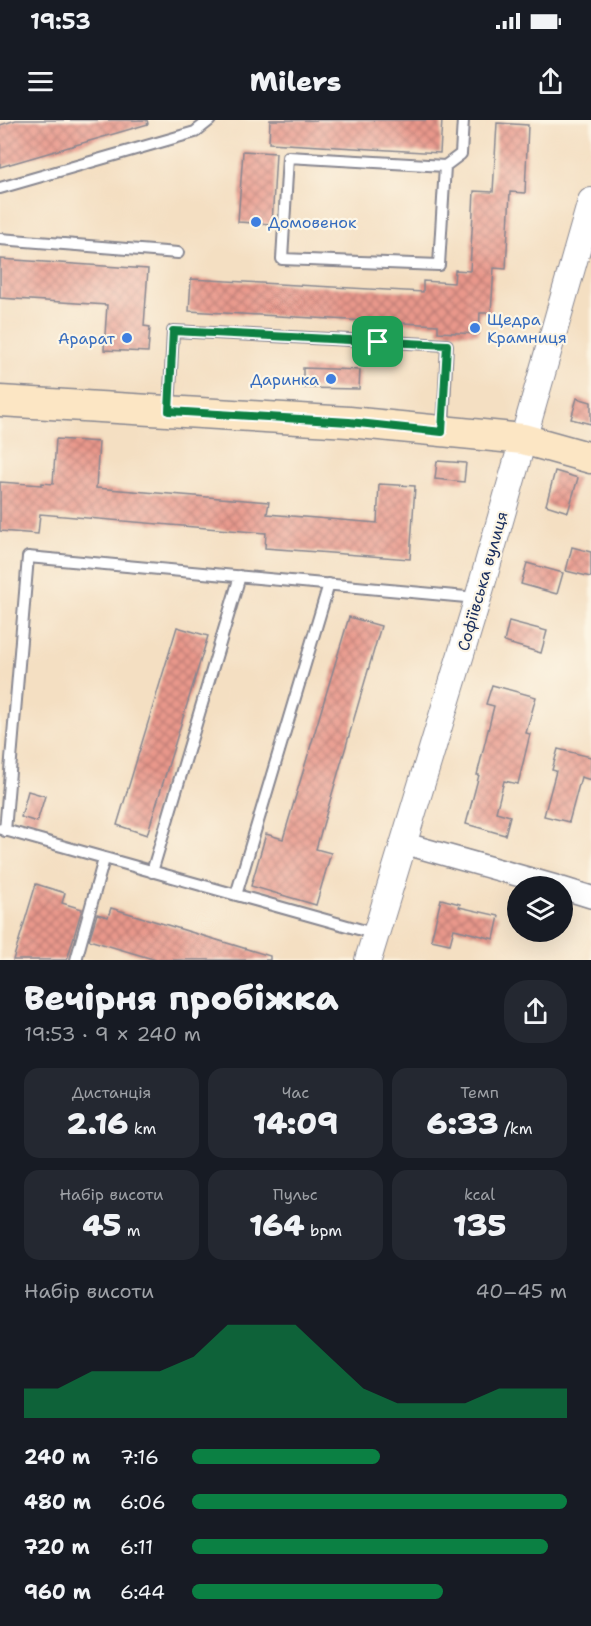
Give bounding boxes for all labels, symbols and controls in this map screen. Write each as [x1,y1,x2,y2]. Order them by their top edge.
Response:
text: 19:53 [30,7,91,36]
text: Milers [250,63,341,100]
icon: menu [24,65,57,98]
icon: share [534,65,567,98]
place label: Домовенок [268,212,357,233]
marker: Домовенок [249,215,263,229]
place label: Щедра Крамниця [487,309,567,348]
pin [352,316,403,367]
marker: Щедра Крамниця [468,321,482,335]
icon: arrive [361,325,394,358]
place label: Арарат [58,328,116,349]
marker: Арарат [120,331,134,345]
place label: Даринка [250,369,319,390]
marker: Даринка [324,372,338,386]
street label: Софіївська вулиця [452,509,512,653]
map controls [507,876,573,942]
button: layers [507,876,573,942]
text: Вечірня пробіжка [24,976,339,1021]
button: share [504,980,567,1043]
text: 19:53 · 9 × 240 m [24,1021,201,1047]
text: Дистанція [72,1082,151,1103]
text: Час [282,1082,309,1103]
text: Темп [460,1082,499,1103]
text: 2.16 [67,1103,128,1144]
text: 14:09 [253,1103,338,1144]
text: 6:33 [427,1103,498,1144]
text: km [128,1118,156,1139]
text: /km [498,1118,533,1139]
text: Набір висоти [60,1184,164,1205]
text: Пульс [273,1184,318,1205]
text: kcal [464,1184,495,1205]
text: 45 [82,1205,121,1246]
text: 164 [249,1205,304,1246]
text: 135 [453,1205,506,1246]
text: m [121,1220,141,1241]
text: bpm [304,1220,342,1241]
text: Набір висоти [24,1278,154,1304]
text: 40–45 m [475,1278,567,1304]
text: 240 m [24,1444,90,1470]
text: 7:16 [120,1444,159,1470]
text: 480 m [24,1489,91,1515]
text: 6:06 [120,1489,166,1515]
text: 720 m [24,1534,90,1560]
text: 6:11 [120,1534,153,1560]
text: 960 m [24,1579,91,1605]
text: 6:44 [120,1579,165,1605]

